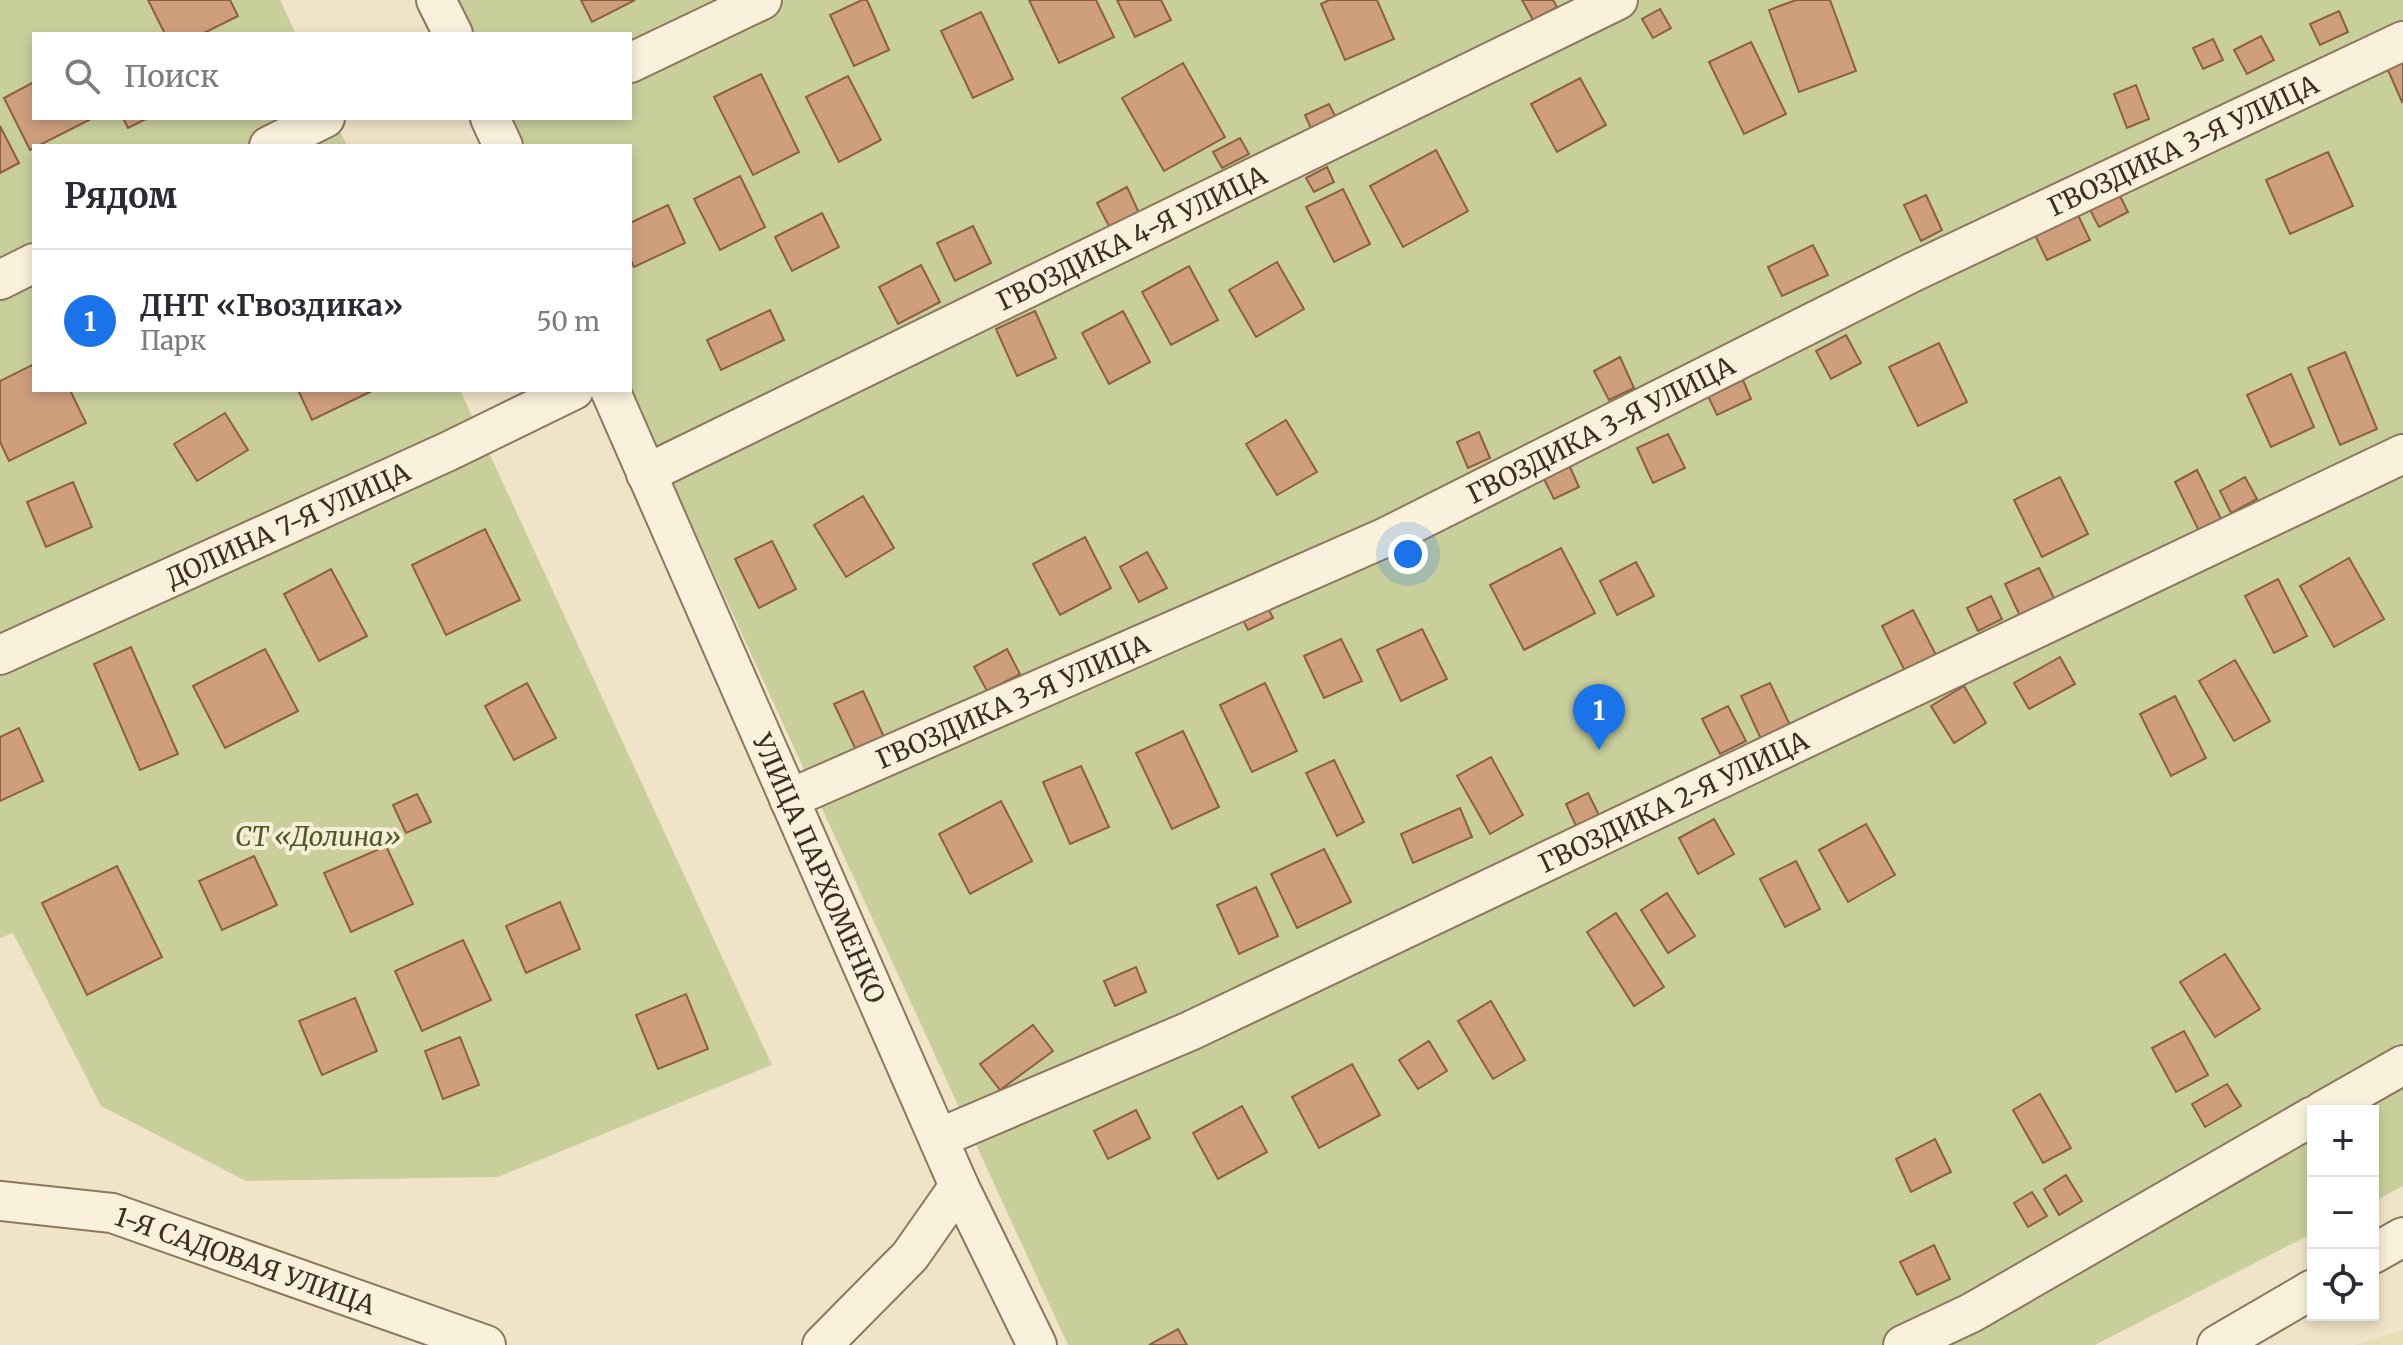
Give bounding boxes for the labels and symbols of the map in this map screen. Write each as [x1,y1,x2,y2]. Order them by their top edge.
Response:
street label: ГВОЗДИКА 3-Я УЛИЦА [2042,67,2324,223]
street label: ГВОЗДИКА 4-Я УЛИЦА [991,157,1272,317]
street label: ГВОЗДИКА 3-Я УЛИЦА [1461,348,1740,510]
street label: ДОЛИНА 7-Я УЛИЦА [160,454,416,594]
your location [1388,534,1428,574]
street label: ГВОЗДИКА 3-Я УЛИЦА [871,626,1155,775]
pin: 1 [1573,684,1625,750]
street label: ГВОЗДИКА 2-Я УЛИЦА [1533,723,1814,879]
street label: УЛИЦА ПАРХОМЕНКО [746,727,893,1008]
park label: СТ «Долина» [235,820,401,853]
street label: 1-Я САДОВАЯ УЛИЦА [111,1199,381,1321]

